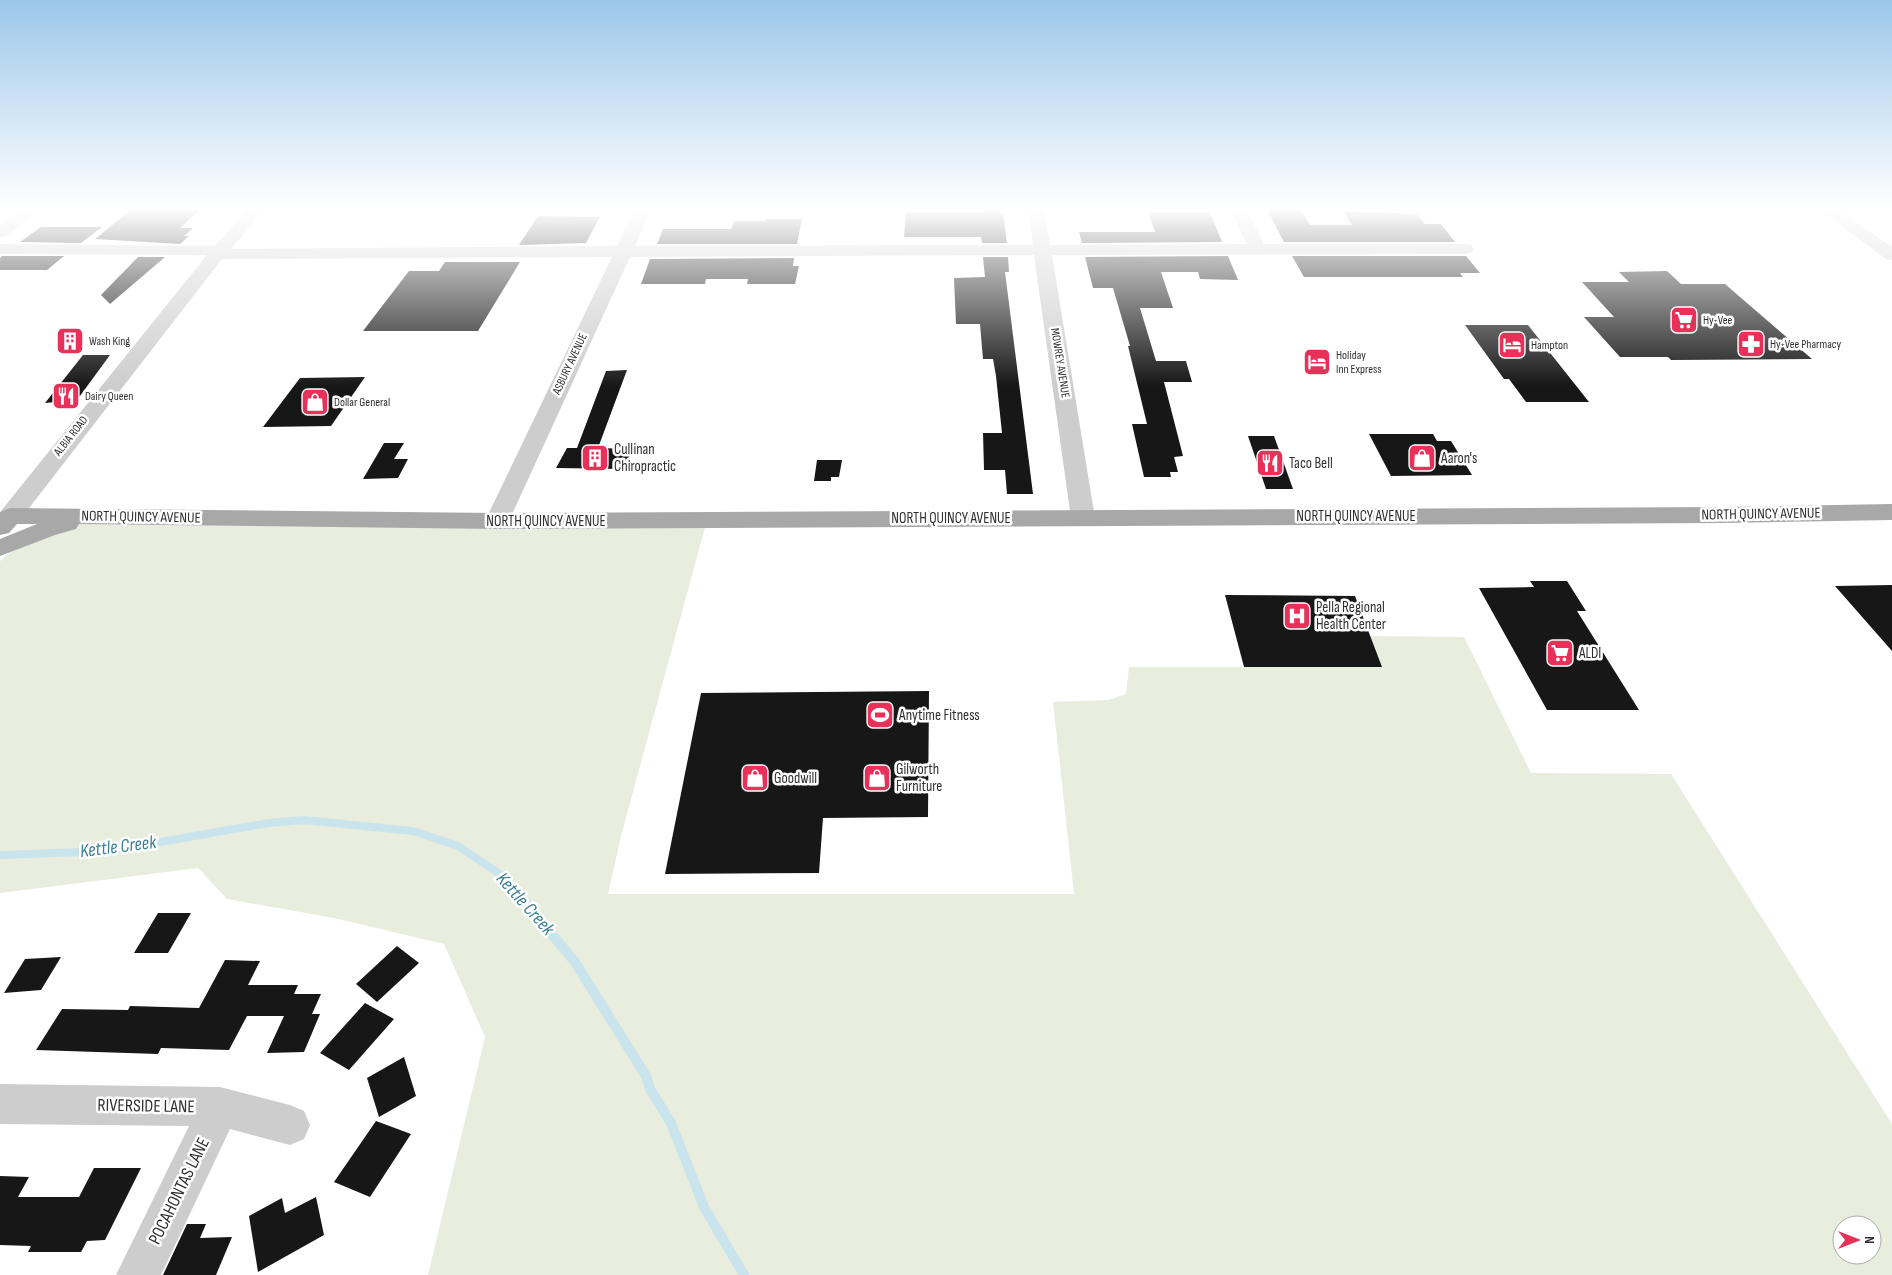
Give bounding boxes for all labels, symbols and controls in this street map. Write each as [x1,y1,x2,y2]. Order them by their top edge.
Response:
supermarket icon: Hy-Vee [1669,305,1699,335]
place label: Hy-Vee [1703,313,1733,328]
building icon: Wash King [55,326,85,356]
street label: MOWREY AVENUE [1047,327,1073,399]
pharmacy icon: Hy-Vee Pharmacy [1736,329,1766,359]
hotel icon: Hampton [1497,330,1527,360]
street label: ASBURY AVENUE [549,331,591,398]
place label: Wash King [89,334,130,349]
place label: Hy-Vee Pharmacy [1770,337,1842,352]
place label: Hampton [1531,338,1568,353]
hotel icon: Holiday Inn Express [1302,347,1332,377]
place label: Holiday Inn Express [1336,348,1382,377]
restaurant icon: Dairy Queen [51,381,81,411]
shop icon: Dollar General [300,387,330,417]
place label: Dairy Queen [85,389,133,404]
place label: Dollar General [334,395,390,410]
street label: ALBIA ROAD [50,413,91,460]
place label: Cullinan Chiropractic [614,440,676,476]
building icon: Cullinan Chiropractic [580,443,610,473]
shop icon: Aaron's [1407,443,1437,473]
restaurant icon: Taco Bell [1255,448,1285,478]
place label: Aaron's [1440,449,1477,468]
place label: Taco Bell [1289,454,1333,473]
street label: NORTH QUINCY AVENUE [1701,503,1821,525]
street label: NORTH QUINCY AVENUE [81,506,201,528]
street label: NORTH QUINCY AVENUE [1296,507,1416,526]
street label: NORTH QUINCY AVENUE [891,509,1011,528]
street label: NORTH QUINCY AVENUE [486,512,606,531]
place label: Pella Regional Health Center [1316,598,1387,634]
hospital icon: Pella Regional Health Center [1282,601,1312,631]
supermarket icon: ALDI [1545,638,1575,668]
place label: ALDI [1578,644,1601,663]
sports icon: Anytime Fitness [865,700,895,730]
place label: Anytime Fitness [898,706,980,725]
place label: Gilworth Furniture [896,760,942,796]
shop icon: Goodwill [740,763,770,793]
shop icon: Gilworth Furniture [862,763,892,793]
place label: Goodwill [774,769,817,788]
water label: Kettle Creek [79,831,158,863]
water label: Kettle Creek [491,868,560,941]
street label: RIVERSIDE LANE [97,1095,195,1117]
street label: POCAHONTAS LANE [144,1134,214,1248]
north arrow [1832,1215,1882,1265]
text: N [1861,1236,1878,1244]

